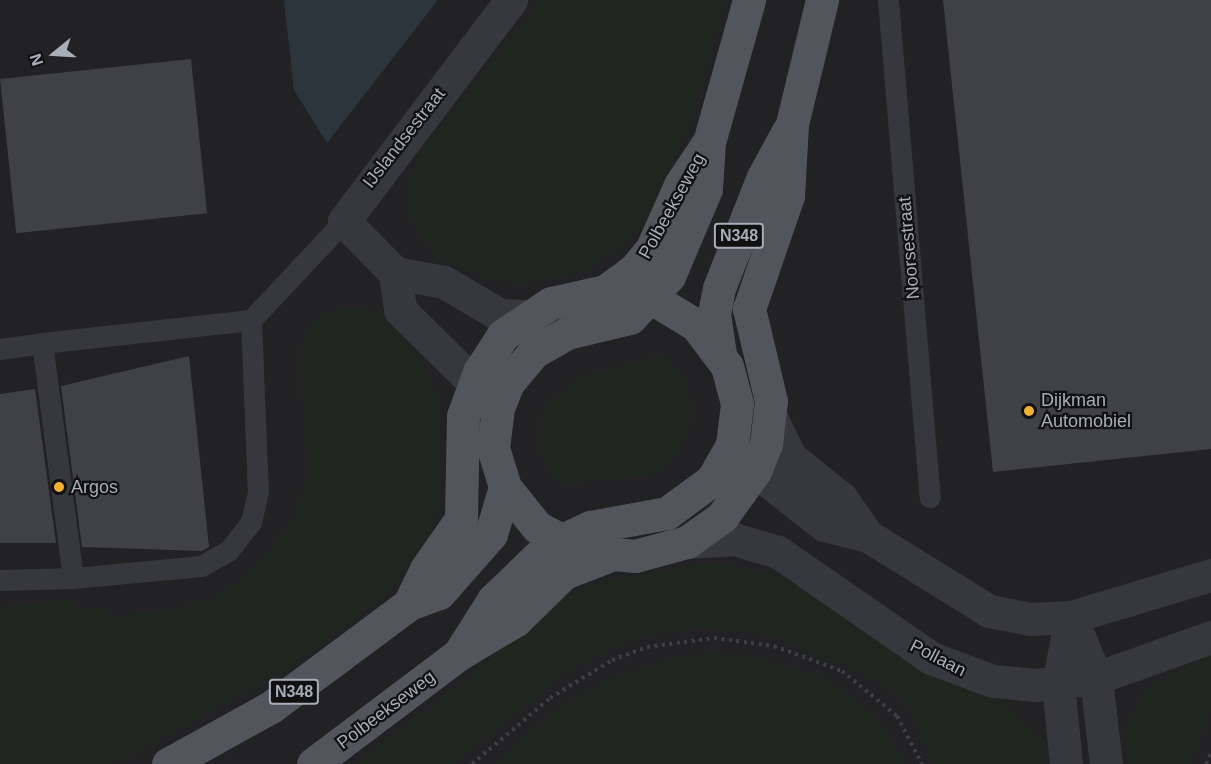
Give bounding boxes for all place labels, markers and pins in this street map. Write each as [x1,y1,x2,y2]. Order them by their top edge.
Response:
place label: Dijkman Automobiel [1041,390,1131,432]
marker: Dijkman Automobiel [1022,404,1036,418]
place label: Argos [71,476,118,498]
marker: Argos [52,480,66,494]

